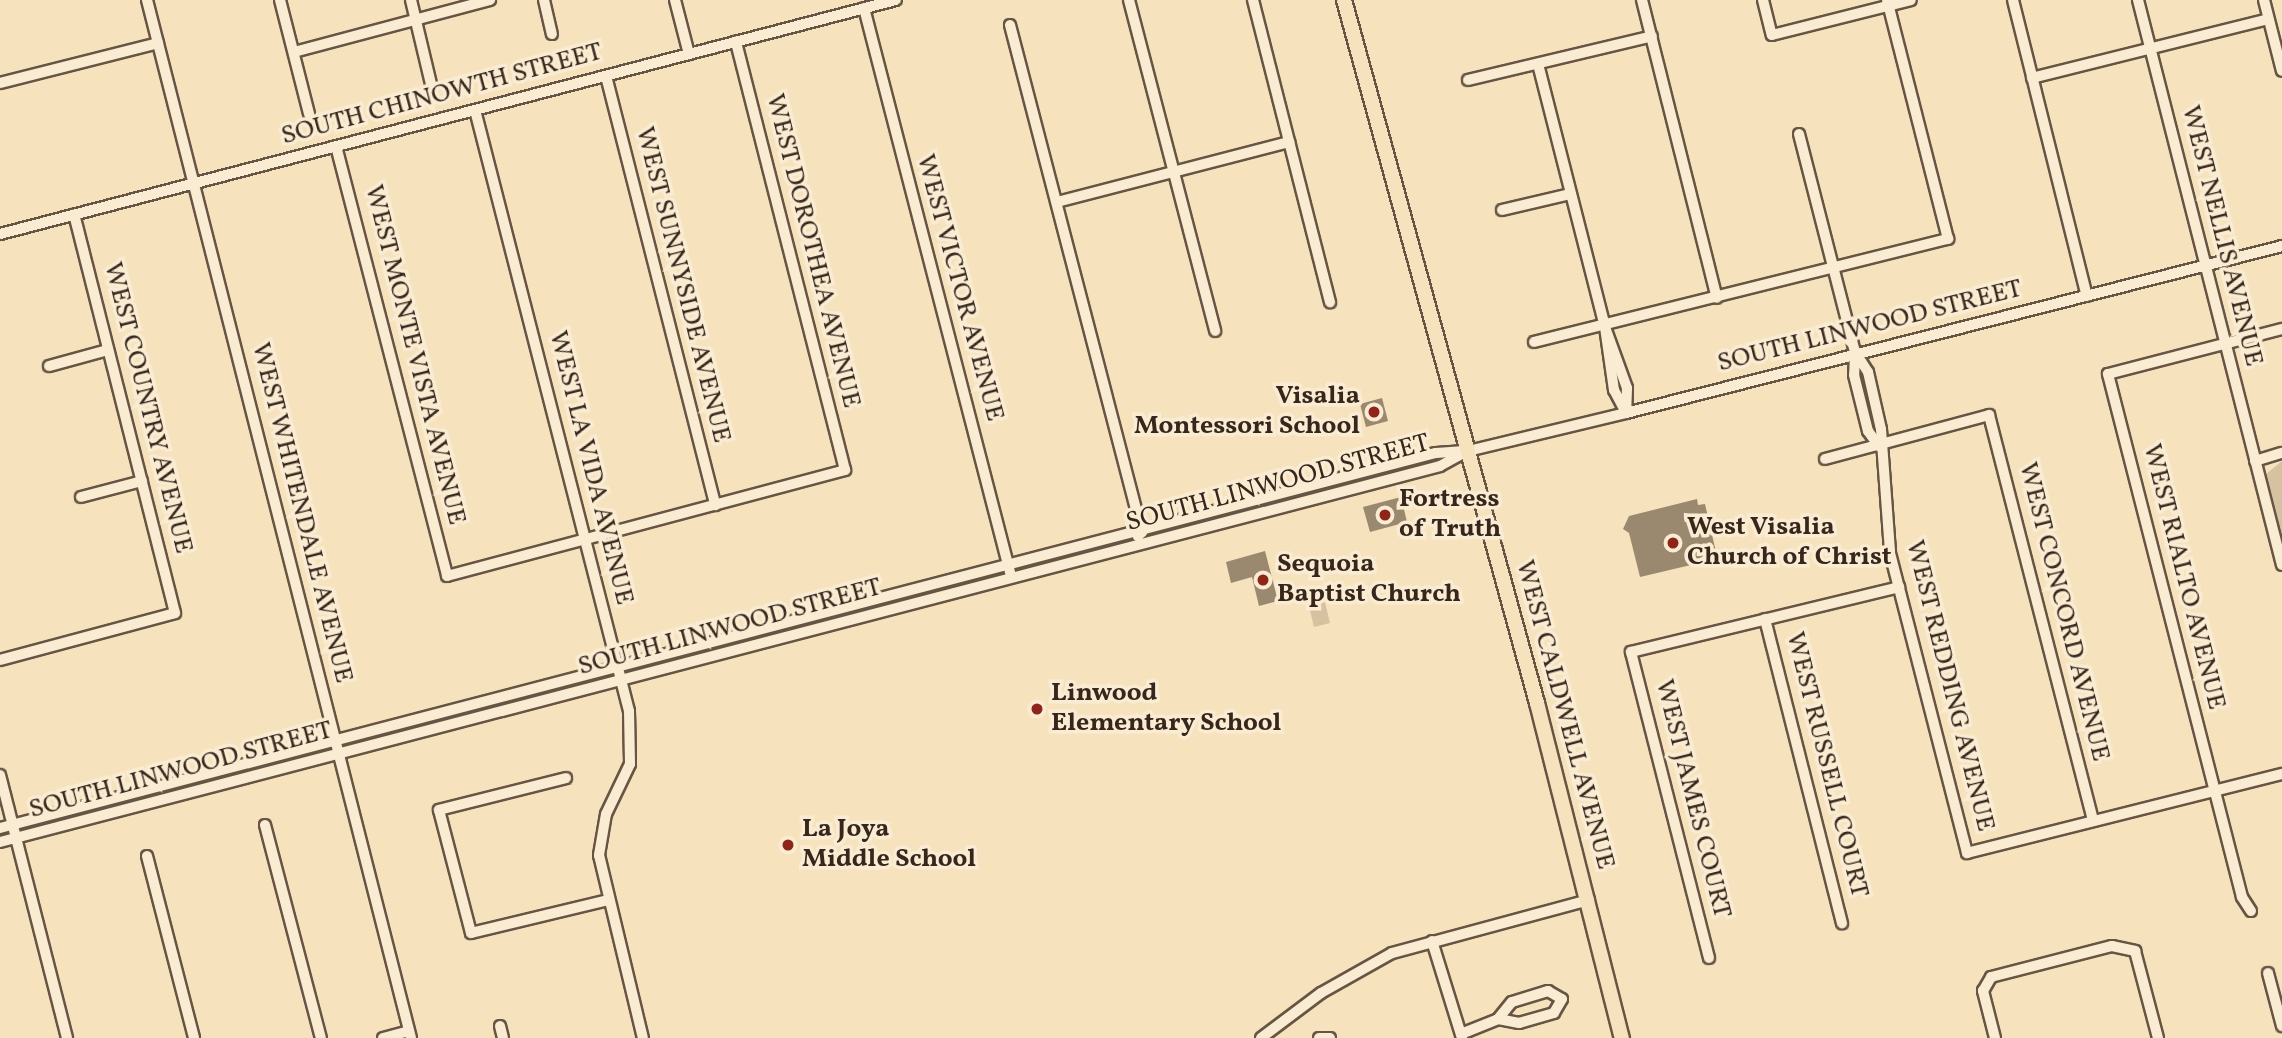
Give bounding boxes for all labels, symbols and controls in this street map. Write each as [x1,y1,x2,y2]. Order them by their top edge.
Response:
street label: SOUTH CHINOWTH STREET [278,37,606,153]
street label: WEST DOROTHEA AVENUE [758,90,866,412]
street label: WEST NELLIS AVENUE [2173,102,2269,370]
street label: WEST SUNNYSIDE AVENUE [627,123,737,447]
street label: WEST VICTOR AVENUE [908,150,1010,426]
street label: WEST MONTE VISTA AVENUE [356,181,472,529]
street label: WEST COUNTRY AVENUE [95,258,199,558]
street label: SOUTH LINWOOD STREET [1715,274,2025,380]
street label: WEST LA VIDA AVENUE [541,327,639,609]
street label: WEST WHITENDALE AVENUE [243,339,359,687]
place label: Visalia Montessori School [1134,381,1360,442]
marker: Visalia Montessori School [1366,404,1382,420]
street label: SOUTH LINWOOD STREET [1123,428,1433,540]
street label: WEST RIALTO AVENUE [2135,440,2231,714]
street label: WEST CONCORD AVENUE [2011,459,2115,765]
place label: Fortress of Truth [1399,484,1500,546]
marker: Fortress of Truth [1377,507,1393,523]
place label: West Visalia Church of Christ [1687,512,1889,574]
marker: West Visalia Church of Christ [1665,535,1681,551]
street label: WEST REDDING AVENUE [1898,537,2000,835]
place label: Sequoia Baptist Church [1277,549,1461,610]
street label: WEST CALDWELL AVENUE [1508,557,1620,873]
street label: SOUTH LINWOOD STREET [575,572,885,684]
marker: Sequoia Baptist Church [1255,572,1271,588]
street label: WEST RUSSELL COURT [1778,628,1874,902]
street label: WEST JAMES COURT [1647,676,1737,922]
place label: Linwood Elementary School [1051,678,1282,740]
marker: Linwood Elementary School [1029,701,1045,717]
street label: SOUTH LINWOOD STREET [26,715,336,827]
place label: La Joya Middle School [802,814,976,876]
marker: La Joya Middle School [780,837,796,853]

